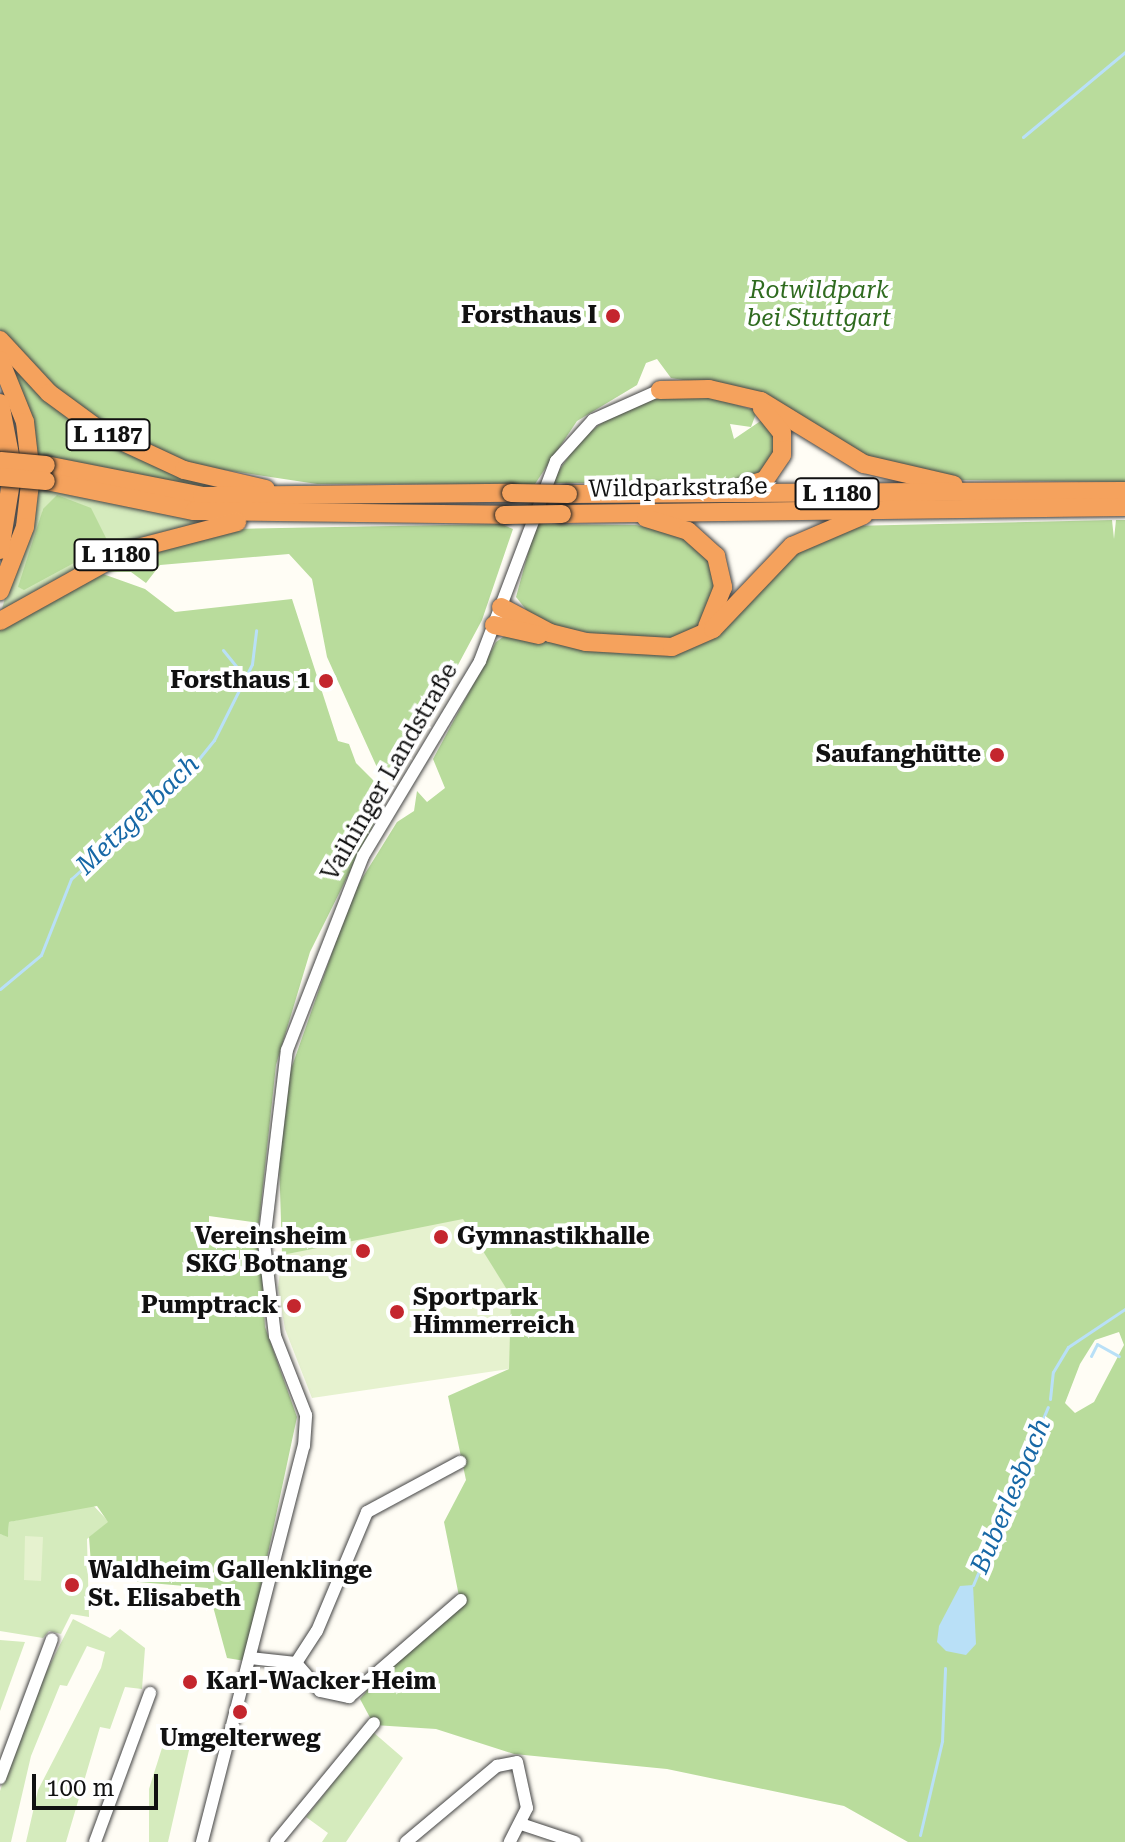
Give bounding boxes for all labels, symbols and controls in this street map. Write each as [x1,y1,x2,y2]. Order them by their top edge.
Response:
park label: Rotwildpark bei Stuttgart [747,277,891,333]
place label: Forsthaus I [461,302,597,330]
marker: Forsthaus I [604,307,622,325]
road number: L 1187 [64,417,152,453]
street label: Wildparkstraße [588,472,768,504]
road number: L 1180 [793,476,881,512]
road number: L 1180 [72,537,160,573]
street label: Vaihinger Landstraße [316,658,464,886]
place label: Forsthaus 1 [170,667,310,695]
marker: Forsthaus 1 [317,672,335,690]
place label: Saufanghütte [816,741,981,769]
marker: Saufanghütte [988,746,1006,764]
water label: Metzgerbach [70,749,206,881]
place label: Vereinsheim SKG Botnang [186,1223,347,1279]
place label: Gymnastikhalle [457,1223,650,1251]
marker: Gymnastikhalle [432,1228,450,1246]
marker: Vereinsheim SKG Botnang [354,1242,372,1260]
place label: Sportpark Himmerreich [413,1284,575,1340]
place label: Pumptrack [141,1292,278,1320]
marker: Pumptrack [285,1297,303,1315]
marker: Sportpark Himmerreich [388,1303,406,1321]
water label: Buberlesbach [964,1414,1058,1578]
place label: Waldheim Gallenklinge St. Elisabeth [88,1557,372,1613]
marker: Waldheim Gallenklinge St. Elisabeth [63,1576,81,1594]
place label: Karl-Wacker-Heim [206,1668,436,1696]
marker: Karl-Wacker-Heim [181,1673,199,1691]
marker: Umgelterweg [231,1703,249,1721]
place label: Umgelterweg [159,1725,321,1753]
scale bar [36,1758,162,1808]
text: 100 m [46,1774,114,1802]

